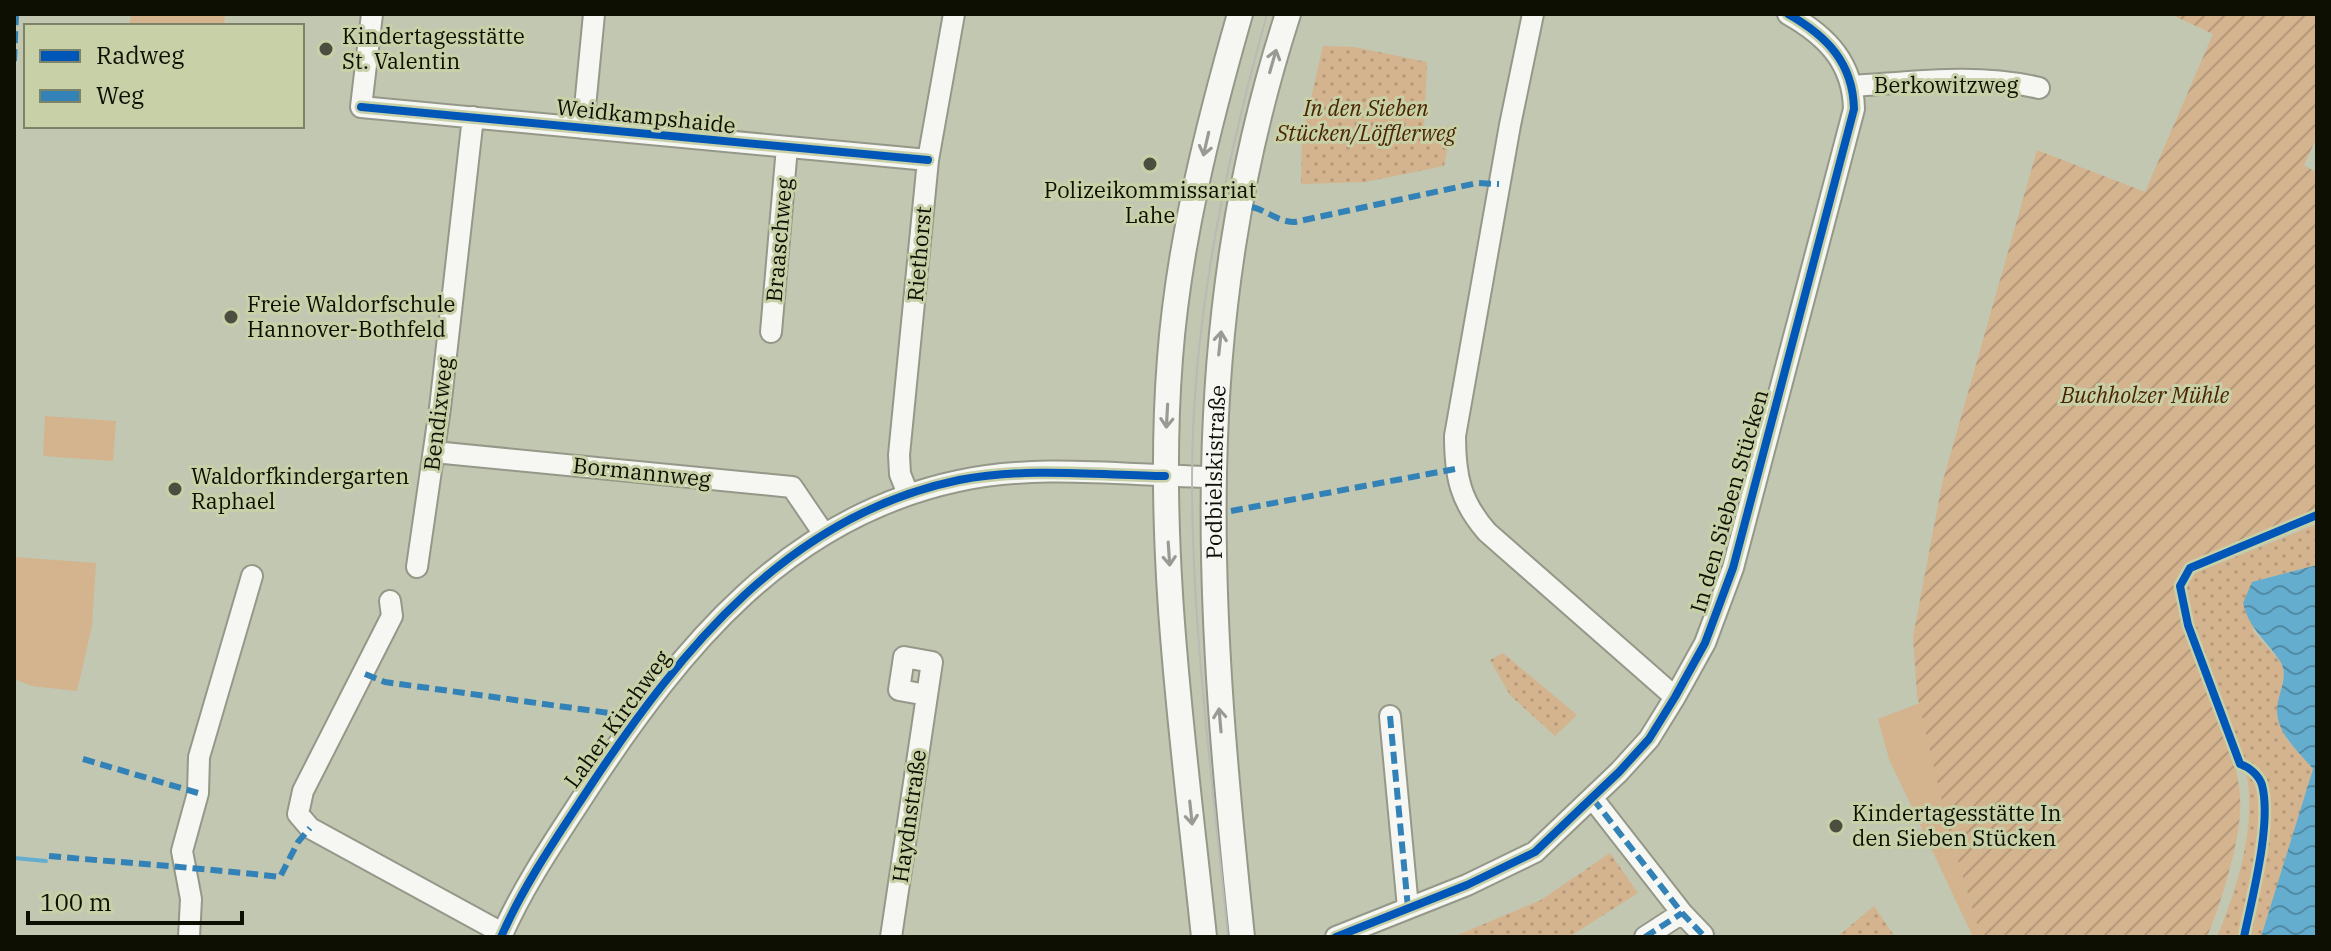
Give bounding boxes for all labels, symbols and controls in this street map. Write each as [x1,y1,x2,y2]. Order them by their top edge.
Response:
place label: Kindertagesstätte St. Valentin [342,21,525,75]
legend [24,24,304,128]
text: Radweg [96,39,184,71]
marker: Kindertagesstätte St. Valentin [317,40,335,58]
one-way arrow [1267,49,1282,74]
street label: Berkowitzweg [1874,70,2018,99]
text: Weg [96,79,144,111]
street label: Weidkampshaide [555,92,737,139]
park label: In den Sieben Stücken/Löfflerweg [1275,93,1457,147]
one-way arrow [1197,130,1212,156]
marker: Polizeikommissariat Lahe [1141,155,1159,173]
place label: Polizeikommissariat Lahe [1044,175,1256,229]
street label: Braaschweg [759,176,798,303]
street label: Riethorst [900,205,937,303]
place label: Freie Waldorfschule Hannover-Bothfeld [247,289,455,343]
marker: Freie Waldorfschule Hannover-Bothfeld [222,308,240,326]
one-way arrow [1212,330,1227,357]
street label: Bendixweg [416,356,459,472]
park label: Buchholzer Mühle [2060,380,2230,409]
street label: Podbielskistraße [1199,384,1232,560]
street label: In den Sieben Stücken [1683,386,1774,616]
one-way arrow [1160,402,1175,429]
street label: Bormannweg [572,450,712,493]
place label: Waldorfkindergarten Raphael [191,461,409,515]
marker: Waldorfkindergarten Raphael [166,480,184,498]
one-way arrow [1161,540,1176,567]
street label: Laher Kirchweg [557,644,676,793]
one-way arrow [1212,707,1227,734]
street label: Haydnstraße [885,748,932,884]
place label: Kindertagesstätte In den Sieben Stücken [1852,798,2062,852]
one-way arrow [1183,799,1198,826]
marker: Kindertagesstätte In den Sieben Stücken [1827,817,1845,835]
scale bar [28,875,242,925]
text: 100 m [40,886,112,918]

